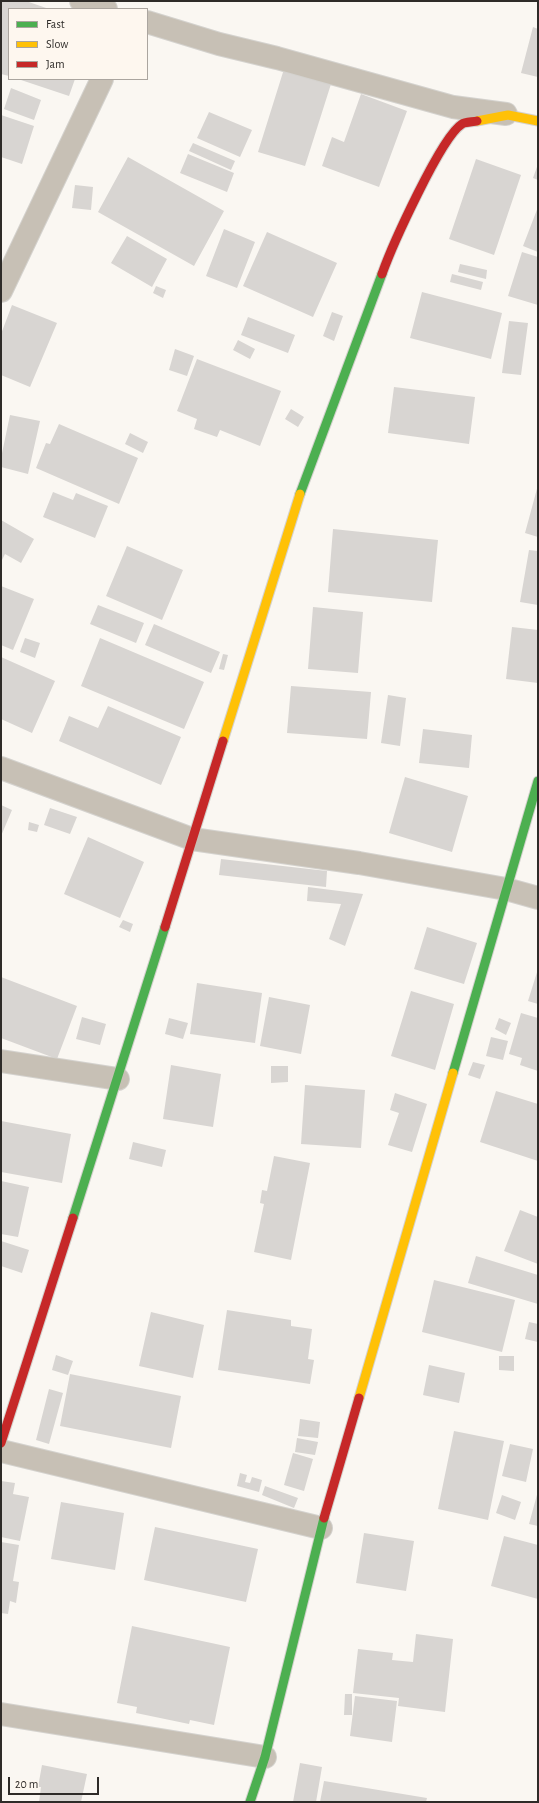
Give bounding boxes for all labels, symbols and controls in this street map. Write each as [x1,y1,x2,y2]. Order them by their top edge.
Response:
legend [8,8,148,80]
text: Fast [46,18,65,30]
text: Slow [46,38,68,50]
text: Jam [46,58,65,70]
scale bar [10,1769,101,1795]
text: 20 m [15,1778,38,1790]

